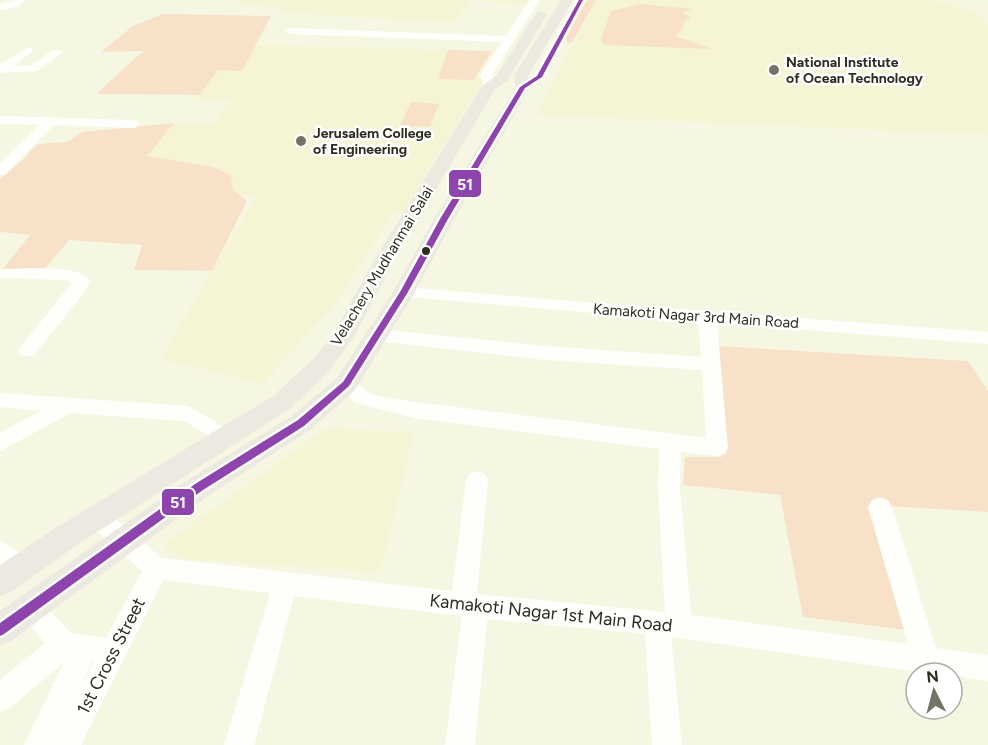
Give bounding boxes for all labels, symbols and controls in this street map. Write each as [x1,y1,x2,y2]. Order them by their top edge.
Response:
place label: National Institute of Ocean Technology [786,54,924,87]
marker: National Institute of Ocean Technology [767,63,781,77]
place label: Jerusalem College of Engineering [313,125,432,158]
marker: Jerusalem College of Engineering [294,134,308,148]
line badge: 51 [448,169,482,198]
text: 51 [457,175,473,194]
street label: Velachery Mudhanmai Salai [327,183,437,349]
unlabelled marker [420,245,432,257]
street label: Kamakoti Nagar 3rd Main Road [592,300,800,332]
line badge: 51 [161,488,195,516]
text: 51 [170,493,186,512]
street label: Kamakoti Nagar 1st Main Road [429,589,673,637]
street label: 1st Cross Street [72,594,150,718]
north arrow [904,661,964,721]
text: N [925,666,940,687]

